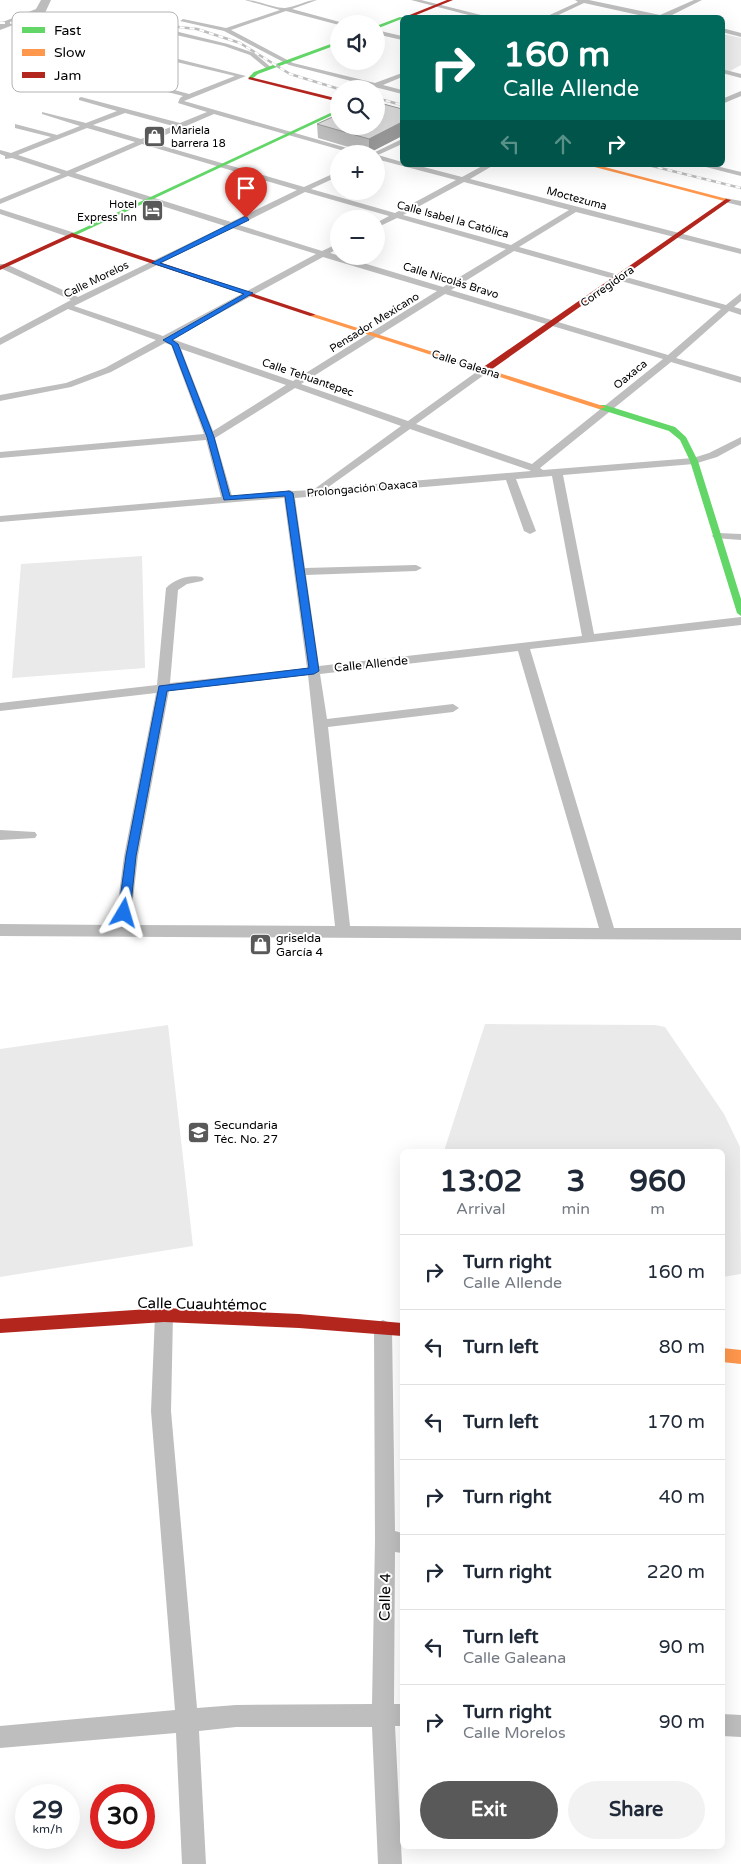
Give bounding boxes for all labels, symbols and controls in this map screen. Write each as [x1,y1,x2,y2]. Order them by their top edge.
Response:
legend [12,12,178,92]
map controls [330,15,385,265]
button: sound [330,15,385,70]
text: Fast [54,22,82,39]
text: 160 m [503,34,610,76]
icon: right [420,35,485,100]
text: Slow [54,44,86,61]
text: Jam [54,67,81,84]
text: Calle Allende [503,76,639,102]
button: search [330,80,385,135]
shop icon: Mariela barrera 18 [143,124,167,148]
place label: Mariela barrera 18 [171,124,226,150]
icon: left [496,130,524,158]
icon: ahead [549,130,577,158]
icon: right [602,130,630,158]
button: + [330,145,385,200]
pin [225,167,267,218]
icon: arrive [232,174,260,202]
street label: Moctezuma [545,184,608,213]
place label: Hotel Express Inn [77,198,137,224]
hotel icon: Hotel Express Inn [141,198,165,222]
street label: Calle Isabel la Católica [395,198,510,241]
button: − [330,210,385,265]
street label: Calle Morelos [62,258,131,301]
street label: Calle Nicolás Bravo [401,260,501,301]
street label: Corregidora [578,263,637,310]
street label: Pensador Mexicano [327,289,422,355]
street label: Calle Galeana [430,347,502,382]
street label: Calle Tehuantepec [260,356,356,399]
street label: Oaxaca [611,357,650,392]
street label: Prolongación Oaxaca [306,477,418,500]
street label: Calle Allende [333,653,409,675]
position arrow [97,886,149,938]
place label: griselda García 4 [276,931,323,959]
shop icon: griselda García 4 [248,933,272,957]
place label: Secundaria Téc. No. 27 [214,1118,278,1146]
school or university icon: Secundaria Téc. No. 27 [186,1120,210,1144]
text: 13:02 [439,1163,522,1200]
text: 3 [566,1163,585,1200]
text: 960 [629,1163,686,1200]
text: Arrival [456,1199,506,1219]
text: min [562,1199,590,1219]
text: m [650,1199,665,1219]
text: Turn right [463,1251,551,1273]
icon: right [420,1258,448,1286]
text: 160 m [647,1261,705,1283]
text: Calle Allende [463,1273,562,1293]
street label: Calle Cuauhtémoc [137,1294,267,1314]
icon: left [420,1333,448,1361]
text: Turn left [463,1336,539,1358]
text: 80 m [659,1336,705,1358]
icon: left [420,1408,448,1436]
text: Turn left [463,1411,539,1433]
text: 170 m [647,1411,705,1433]
icon: right [420,1483,448,1511]
text: Turn right [463,1486,551,1508]
text: 40 m [659,1486,705,1508]
icon: right [420,1558,448,1586]
text: Turn right [463,1561,551,1583]
text: 220 m [647,1561,705,1583]
street label: Calle 4 [376,1573,394,1621]
text: Turn left [463,1626,539,1648]
icon: left [420,1633,448,1661]
text: 90 m [659,1636,705,1658]
text: Calle Galeana [463,1648,566,1668]
text: Turn right [463,1701,551,1723]
icon: right [420,1708,448,1736]
text: 90 m [659,1711,705,1733]
text: Calle Morelos [463,1723,566,1743]
button: Exit [420,1781,558,1839]
button: Share [568,1781,705,1839]
speed limit sign: 30 [90,1784,155,1849]
text: 29 [32,1795,63,1825]
text: km/h [32,1822,63,1836]

